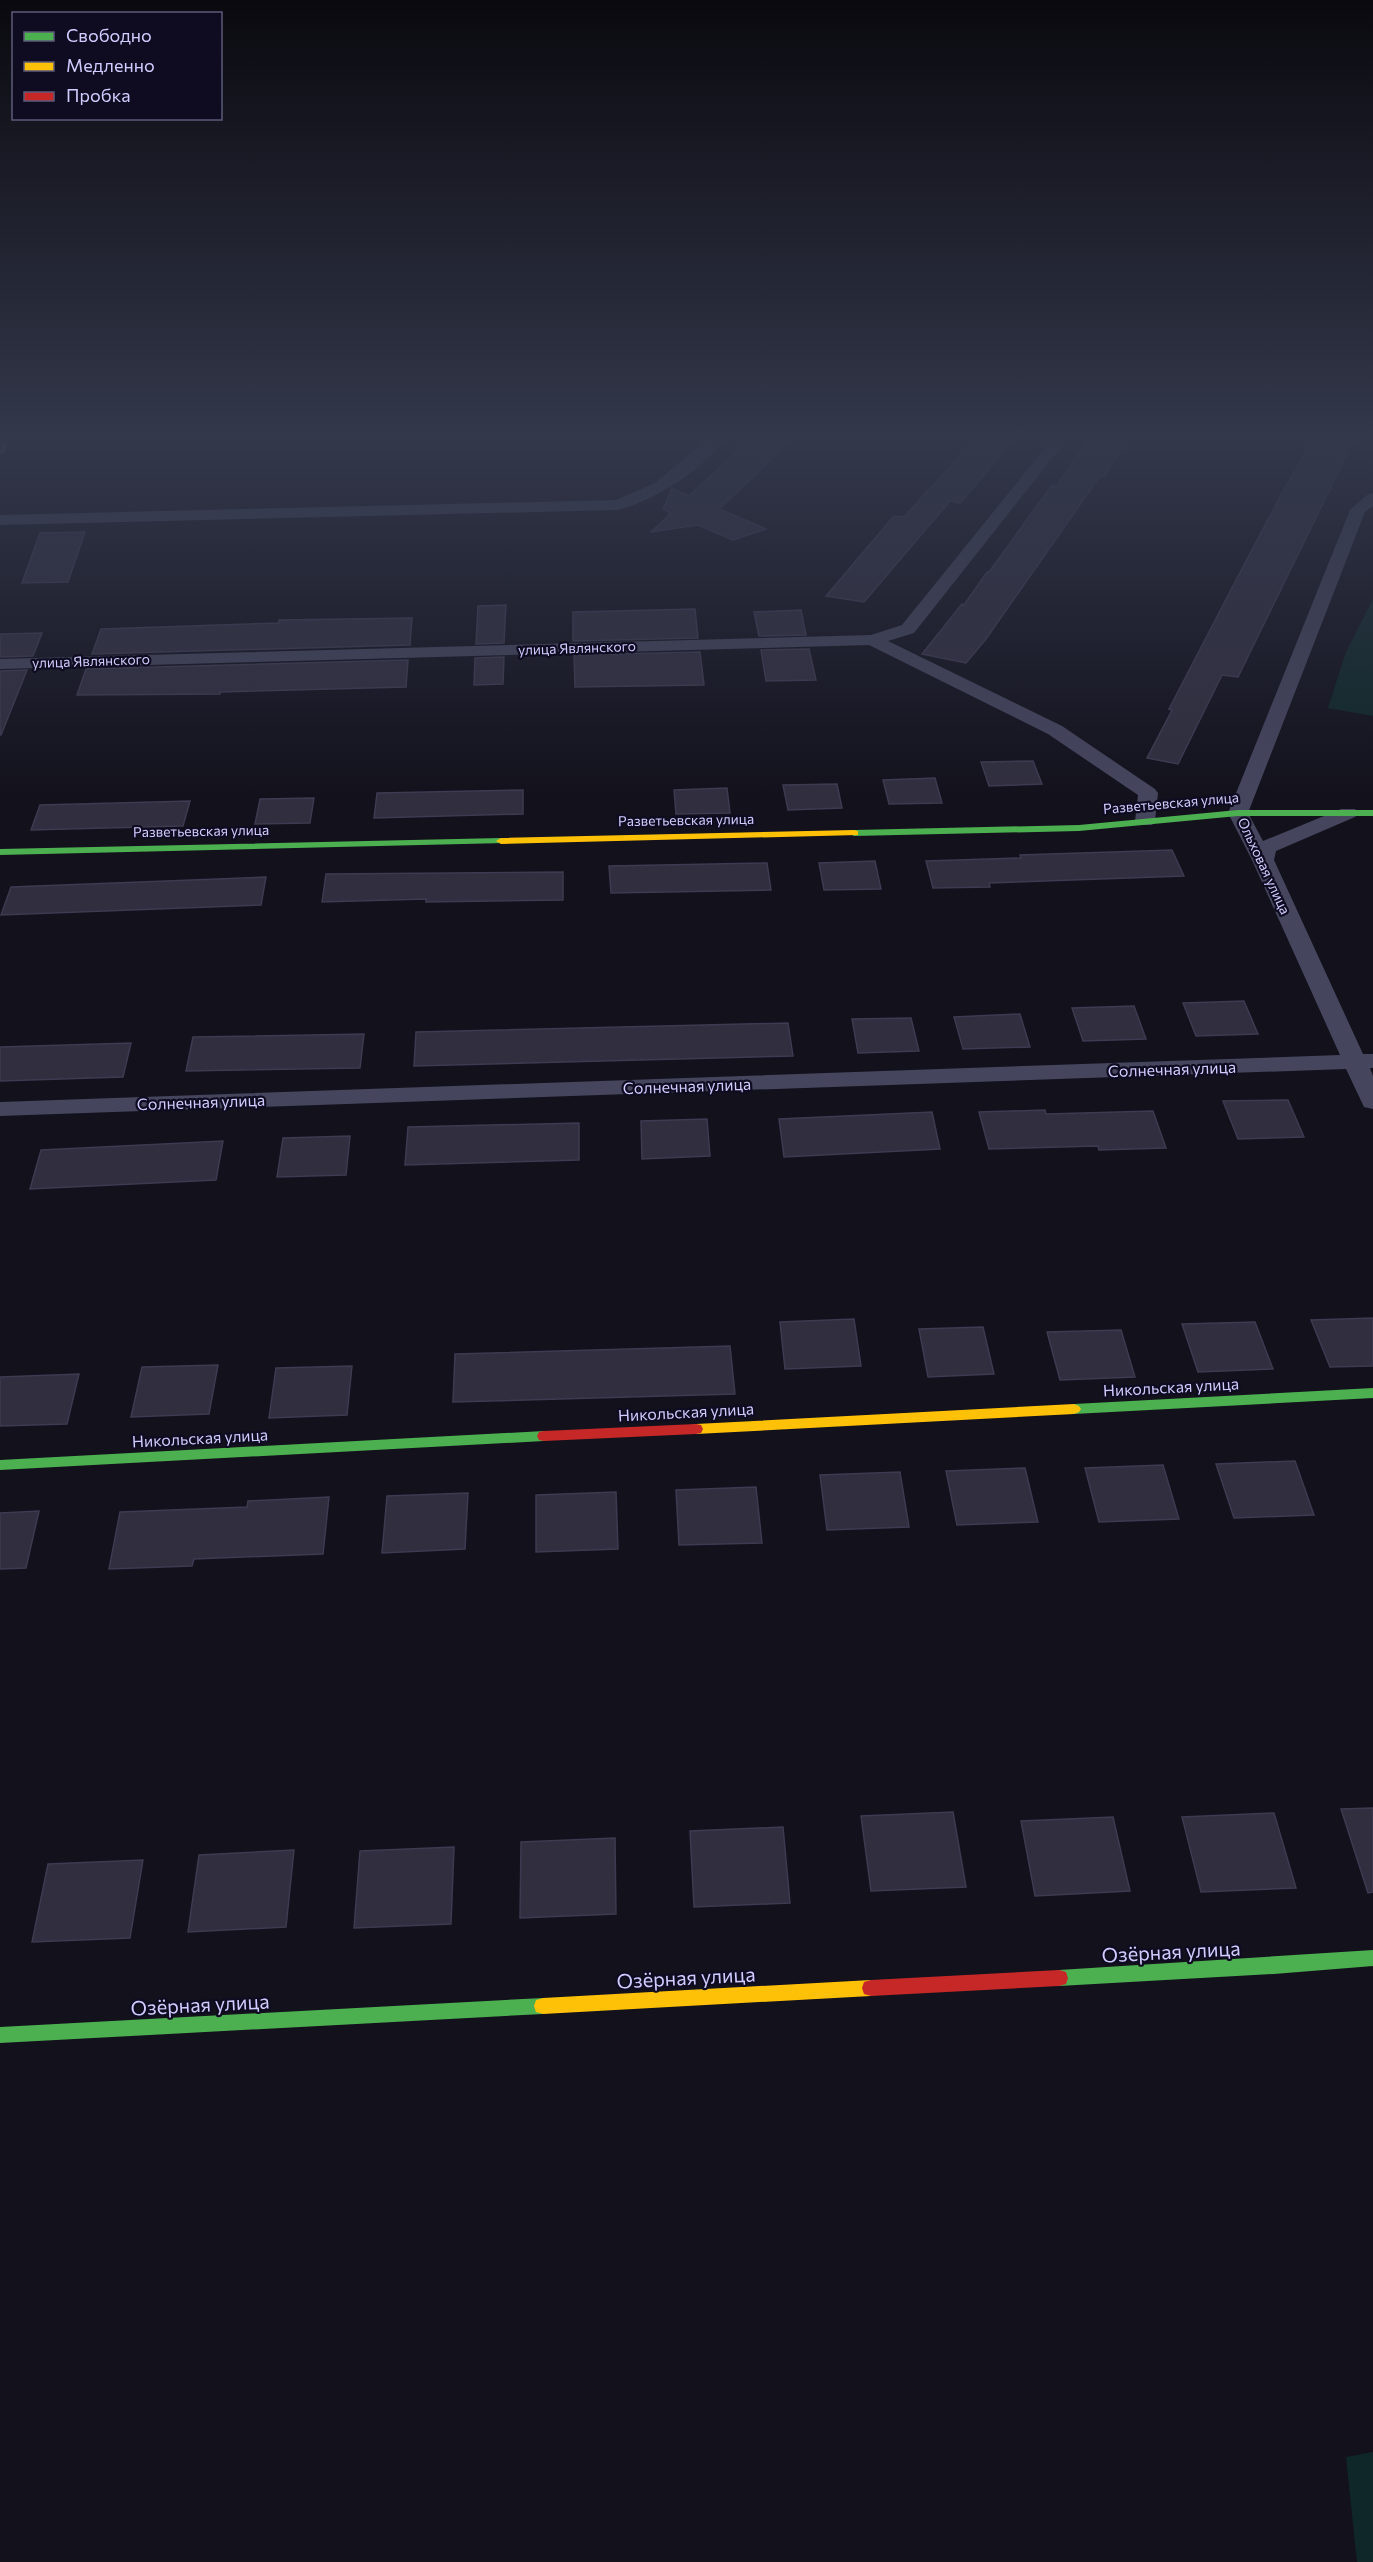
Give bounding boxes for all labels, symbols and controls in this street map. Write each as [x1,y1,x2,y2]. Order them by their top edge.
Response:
legend [12,12,222,120]
text: Свободно [66,24,152,46]
text: Медленно [66,54,155,76]
text: Пробка [66,84,131,106]
street label: улица Являнского [518,637,636,658]
street label: улица Являнского [32,650,150,671]
street label: Разветьевская улица [1102,788,1240,817]
street label: Разветьевская улица [618,810,754,829]
street label: Ольховая улица [1235,815,1294,917]
street label: Разветьевская улица [133,821,269,840]
street label: Солнечная улица [1108,1057,1236,1080]
street label: Солнечная улица [623,1074,751,1097]
street label: Солнечная улица [137,1090,265,1113]
street label: Никольская улица [1102,1373,1240,1400]
street label: Никольская улица [617,1398,755,1425]
street label: Никольская улица [131,1424,269,1451]
street label: Озёрная улица [1101,1935,1241,1967]
street label: Озёрная улица [616,1961,756,1993]
street label: Озёрная улица [130,1988,270,2020]

